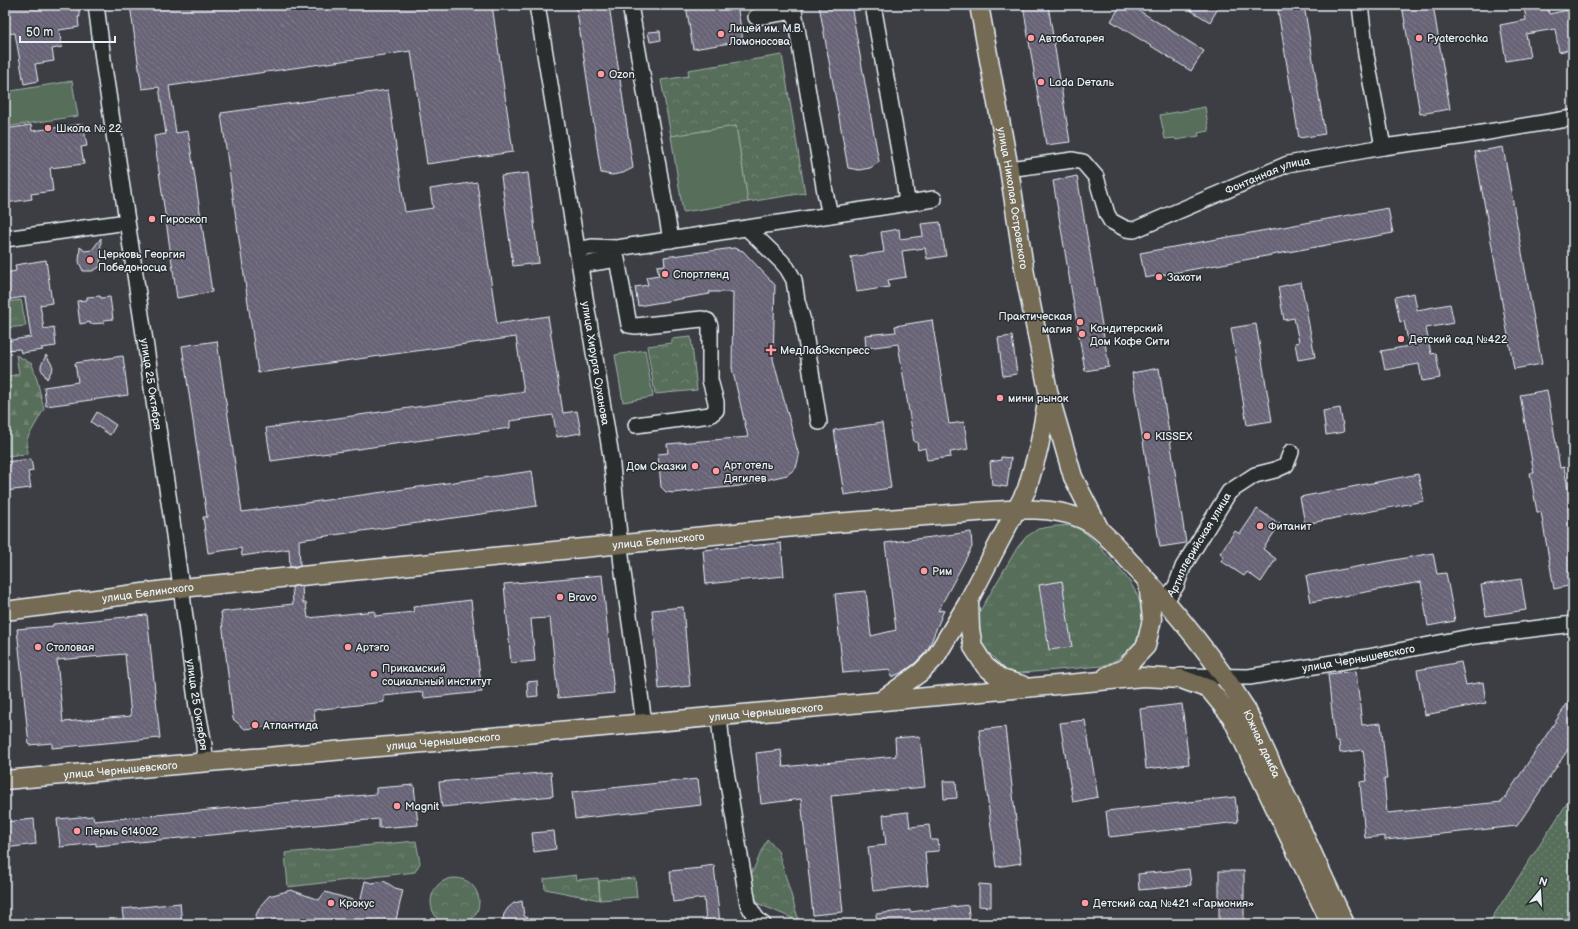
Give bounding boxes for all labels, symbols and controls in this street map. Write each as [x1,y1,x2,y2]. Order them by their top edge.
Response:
scale bar [20,18,115,44]
place label: Лицей им. М.В. Ломоносова [728,22,803,48]
text: 50 m [26,25,53,40]
marker: Лицей им. М.В. Ломоносова [716,29,726,39]
place label: Автобатарея [1038,32,1104,45]
place label: Pyaterochka [1427,32,1488,45]
marker: Автобатарея [1026,33,1036,43]
marker: Pyaterochka [1414,33,1424,43]
place label: Ozon [609,68,635,81]
marker: Ozon [596,69,606,79]
place label: Lada Dеталь [1049,76,1115,89]
marker: Lada Dеталь [1036,77,1046,87]
place label: Школа № 22 [56,122,122,135]
marker: Школа № 22 [43,123,53,133]
street label: улица Николая Островского [995,126,1031,270]
street label: Фонтанная улица [1223,154,1312,197]
place label: Гироскоп [160,213,207,226]
marker: Гироскоп [147,214,157,224]
place label: Церковь Георгия Победоносца [98,248,185,274]
marker: Церковь Георгия Победоносца [85,255,95,265]
place label: Спортленд [673,268,729,281]
marker: Спортленд [660,269,670,279]
place label: Захоти [1167,271,1202,284]
marker: Захоти [1154,272,1164,282]
street label: улица Хирурга Суханова [579,300,612,427]
place label: Практическая магия [998,310,1072,336]
marker: Практическая магия [1075,317,1085,327]
place label: Кондитерский Дом Кофе Сити [1090,322,1170,348]
marker: Кондитерский Дом Кофе Сити [1077,329,1087,339]
place label: Детский сад №422 [1409,333,1508,346]
marker: Детский сад №422 [1396,334,1406,344]
street label: улица 25 Октября [138,337,165,431]
marker: МедЛабЭкспресс [765,344,777,356]
place label: МедЛабЭкспресс [780,344,870,357]
place label: мини рынок [1008,392,1069,405]
marker: мини рынок [995,393,1005,403]
place label: KISSEX [1155,430,1193,443]
marker: KISSEX [1142,431,1152,441]
place label: Арт отель Дягилев [723,459,774,485]
place label: Дом Сказки [626,460,687,473]
marker: Дом Сказки [690,461,700,471]
marker: Арт отель Дягилев [711,466,721,476]
street label: Артиллерийская улица [1163,490,1234,600]
place label: Фитанит [1268,520,1312,533]
marker: Фитанит [1255,521,1265,531]
street label: улица Белинского [612,529,705,552]
place label: Рим [932,565,952,578]
marker: Рим [919,566,929,576]
street label: улица Белинского [101,580,195,605]
place label: Bravo [568,591,597,604]
marker: Bravo [555,592,565,602]
place label: Столовая [46,641,94,654]
place label: Артэго [355,641,389,654]
street label: улица Чернышевского [1301,641,1416,674]
marker: Столовая [33,642,43,652]
marker: Артэго [343,642,353,652]
street label: улица 25 Октября [184,658,211,751]
place label: Прикамский социальный институт [382,662,492,688]
marker: Прикамский социальный институт [369,669,379,679]
street label: улица Чернышевского [708,700,824,724]
street label: Южная дамба [1241,708,1283,780]
place label: Атлантида [262,719,319,732]
marker: Атлантида [250,720,260,730]
street label: улица Чернышевского [386,730,501,753]
street label: улица Чернышевского [63,758,178,781]
place label: Magnit [405,800,440,813]
marker: Magnit [392,801,402,811]
place label: Пермь 614002 [85,825,159,838]
marker: Пермь 614002 [72,826,82,836]
north arrow [1520,871,1560,911]
text: N [1537,875,1549,889]
place label: Крокус [339,897,375,910]
place label: Детский сад №421 «Гармония» [1093,897,1254,910]
marker: Крокус [326,898,336,908]
marker: Детский сад №421 «Гармония» [1080,898,1090,908]

